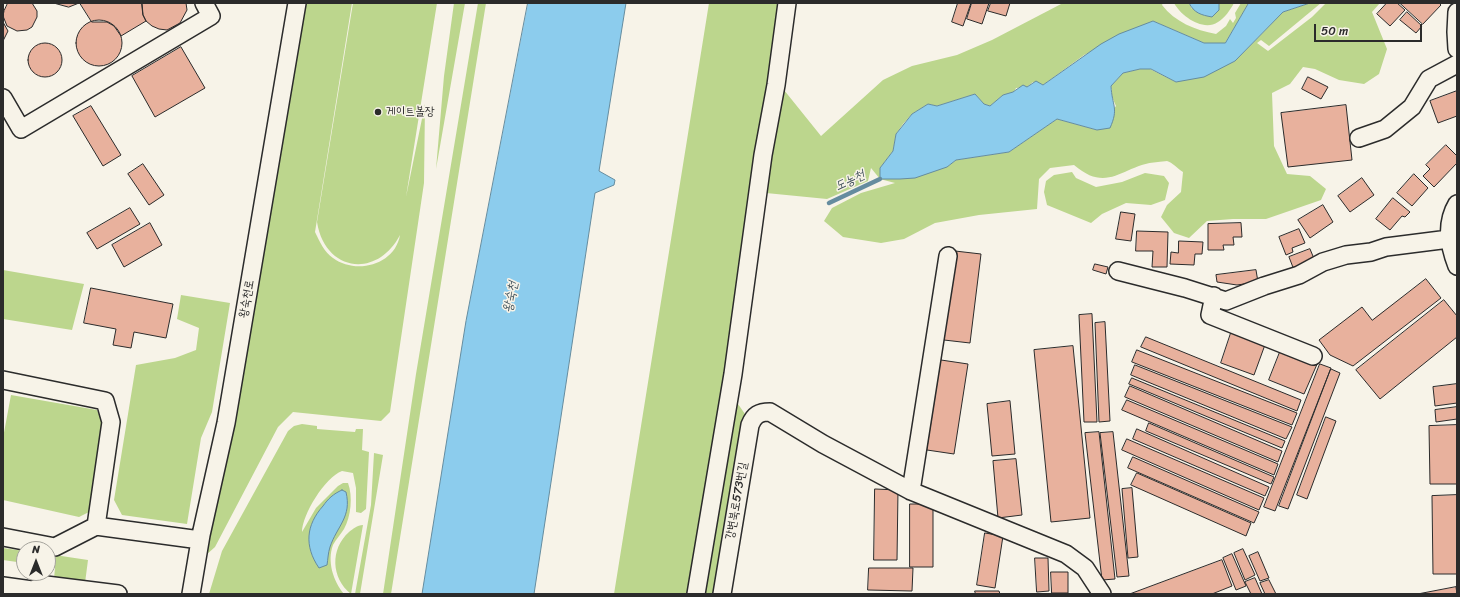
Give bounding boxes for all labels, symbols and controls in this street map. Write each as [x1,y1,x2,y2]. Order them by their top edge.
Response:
scale bar [1316,16,1424,42]
text: 50 m [1321,20,1348,42]
place label: 게이트볼장 [386,105,434,119]
marker: 게이트볼장 [373,107,383,117]
water label: 도농천 [832,167,868,195]
street label: 왕숙천로 [237,279,257,319]
water label: 왕숙천 [500,280,522,314]
street label: 강변북로573번길 [723,461,751,541]
text: N [32,540,40,559]
north arrow [16,541,56,581]

